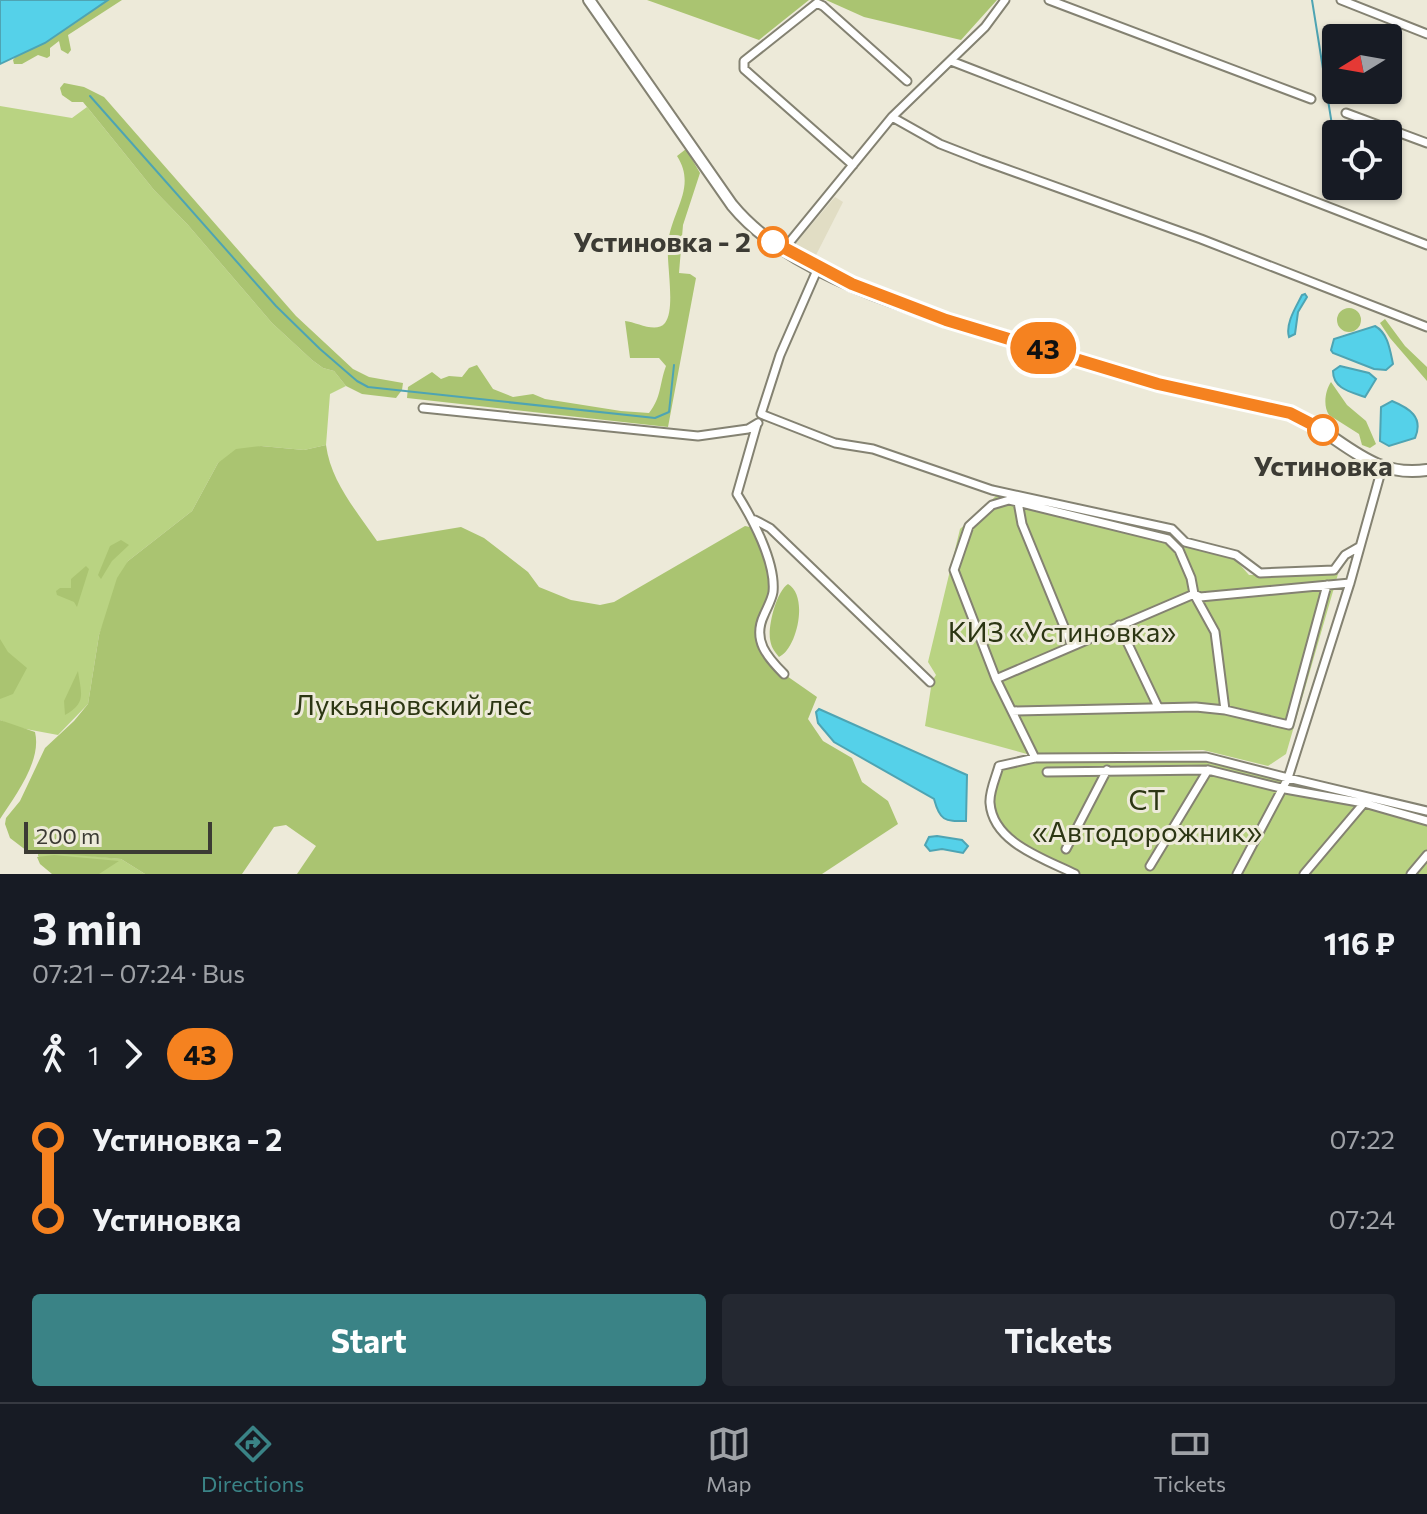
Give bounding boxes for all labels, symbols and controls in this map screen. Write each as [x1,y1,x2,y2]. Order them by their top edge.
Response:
north arrow [1322,24,1402,104]
map controls [1322,24,1402,200]
button: locate [1322,120,1402,200]
place label: Устиновка - 2 [573,224,751,258]
marker: Устиновка - 2 [758,227,788,257]
line badge: 43 [1007,322,1079,374]
text: 43 [1026,331,1060,365]
marker: Устиновка [1308,415,1338,445]
place label: Устиновка [1253,448,1393,482]
park label: КИЗ «Устиновка» [948,614,1176,648]
park label: Лукьяновский лес [294,687,532,721]
park label: СТ «Автодорожник» [1032,782,1262,848]
scale bar [24,818,212,854]
text: 200 m [36,822,100,849]
text: 3 min [32,900,142,954]
text: 116 ₽ [1324,924,1395,961]
text: 07:21 – 07:24 · Bus [32,957,245,988]
icon: walk [32,1032,76,1076]
icon: forward [111,1032,155,1076]
text: 43 [183,1037,217,1071]
text: 1 [88,1039,99,1070]
text: Устиновка - 2 [92,1120,282,1157]
text: 07:22 [1329,1123,1395,1154]
text: Устиновка [92,1200,241,1237]
text: 07:24 [1329,1203,1395,1234]
button: Start [32,1294,706,1386]
button: Tickets [722,1294,1395,1386]
tab: Directions [201,1422,304,1497]
tab: Map [706,1422,751,1497]
tab: Tickets [1153,1422,1226,1497]

